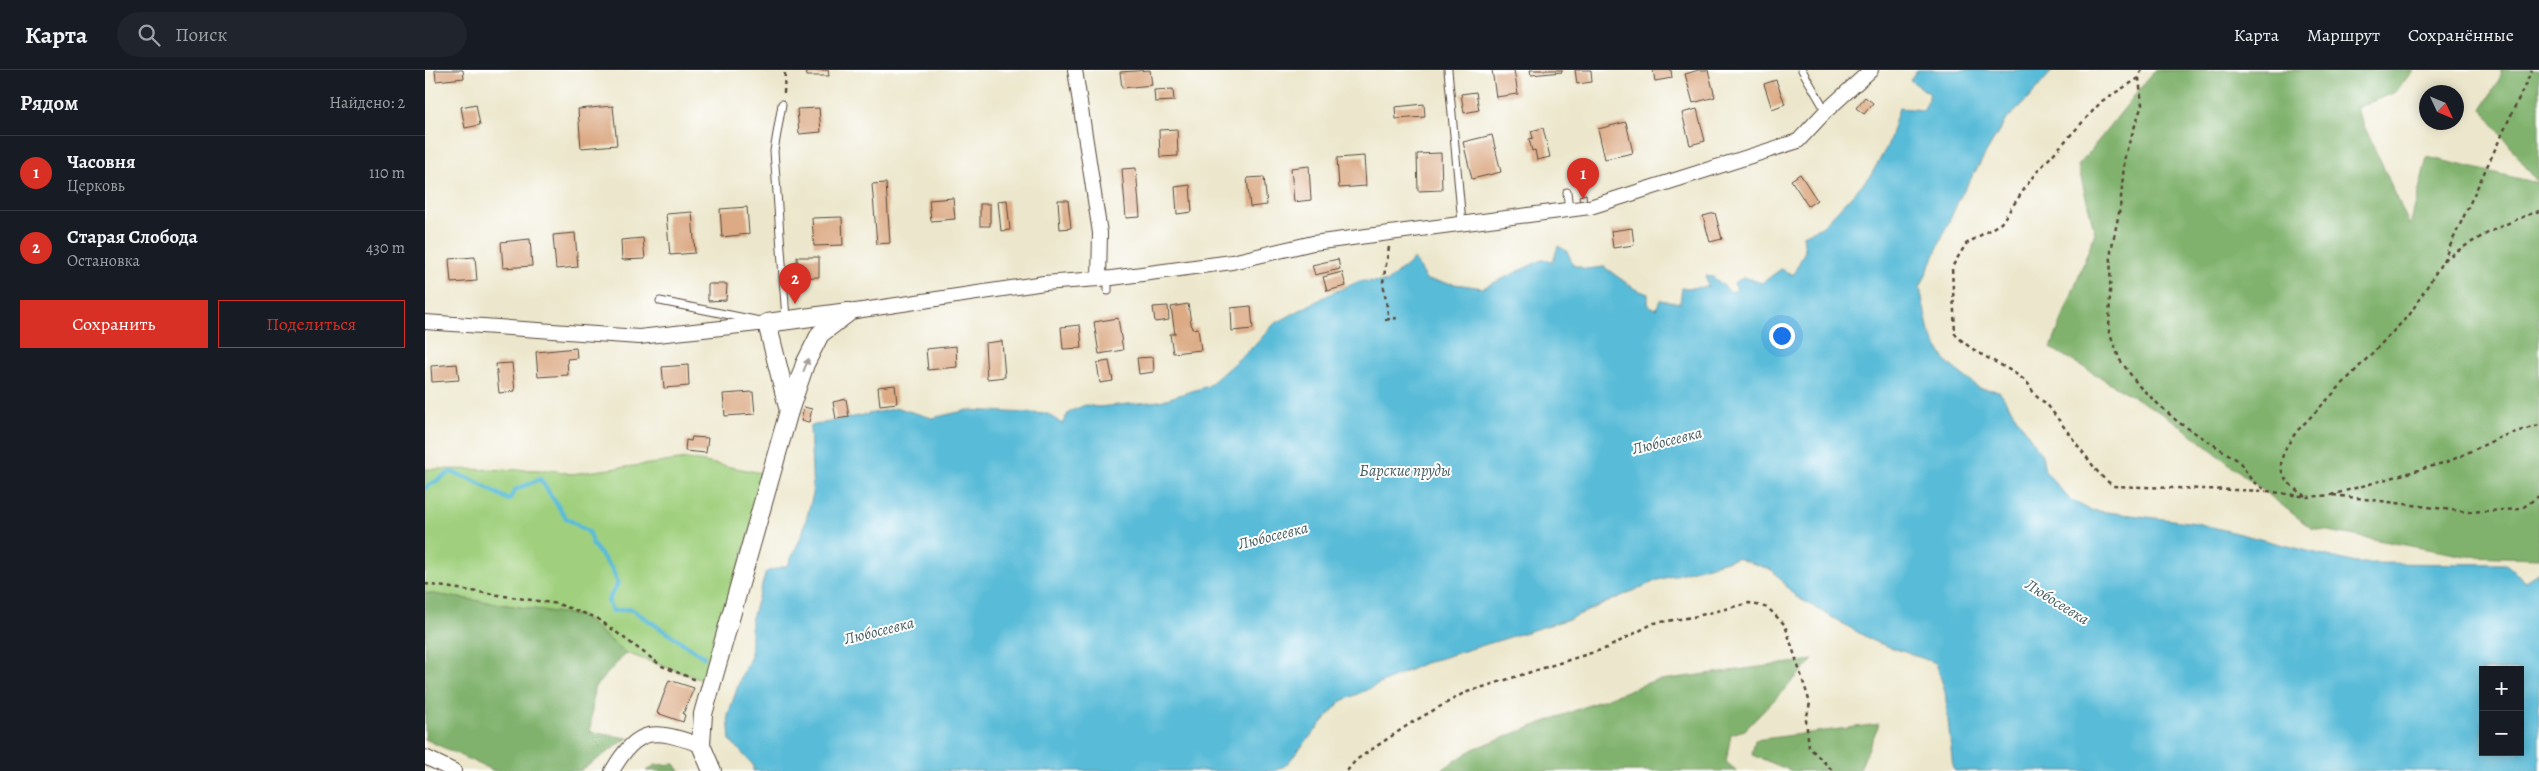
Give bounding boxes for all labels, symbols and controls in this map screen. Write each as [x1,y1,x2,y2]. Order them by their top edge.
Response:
search box [117,12,467,57]
text: Карта [25,19,87,51]
icon: search [135,21,163,49]
text: Поиск [175,22,227,48]
text: Карта [2234,23,2279,47]
text: Маршрут [2307,23,2380,47]
text: Сохранённые [2408,23,2514,47]
north arrow [2419,85,2464,130]
text: Рядом [20,89,78,117]
text: Найдено: 2 [329,92,405,114]
text: Часовня [67,149,136,175]
pin: 1 [1567,158,1599,199]
text: 1 [33,162,39,184]
text: 110 m [369,162,405,184]
text: Церковь [67,175,125,197]
text: Старая Слобода [67,224,198,250]
text: 2 [32,237,40,259]
text: 430 m [366,237,405,259]
text: Остановка [67,250,140,272]
pin: 2 [779,263,811,304]
button: Сохранить [20,300,208,348]
button: Поделиться [218,300,405,348]
your location [1769,323,1795,349]
one-way arrow [802,358,810,372]
water label: Любосеевка [1629,422,1704,461]
water label: Барские пруды [1359,460,1451,482]
water label: Любосеевка [1235,517,1310,556]
water label: Любосеевка [2020,573,2093,630]
water label: Любосеевка [841,612,916,651]
map controls [2479,666,2524,756]
button: + [2479,666,2524,711]
button: − [2479,711,2524,756]

